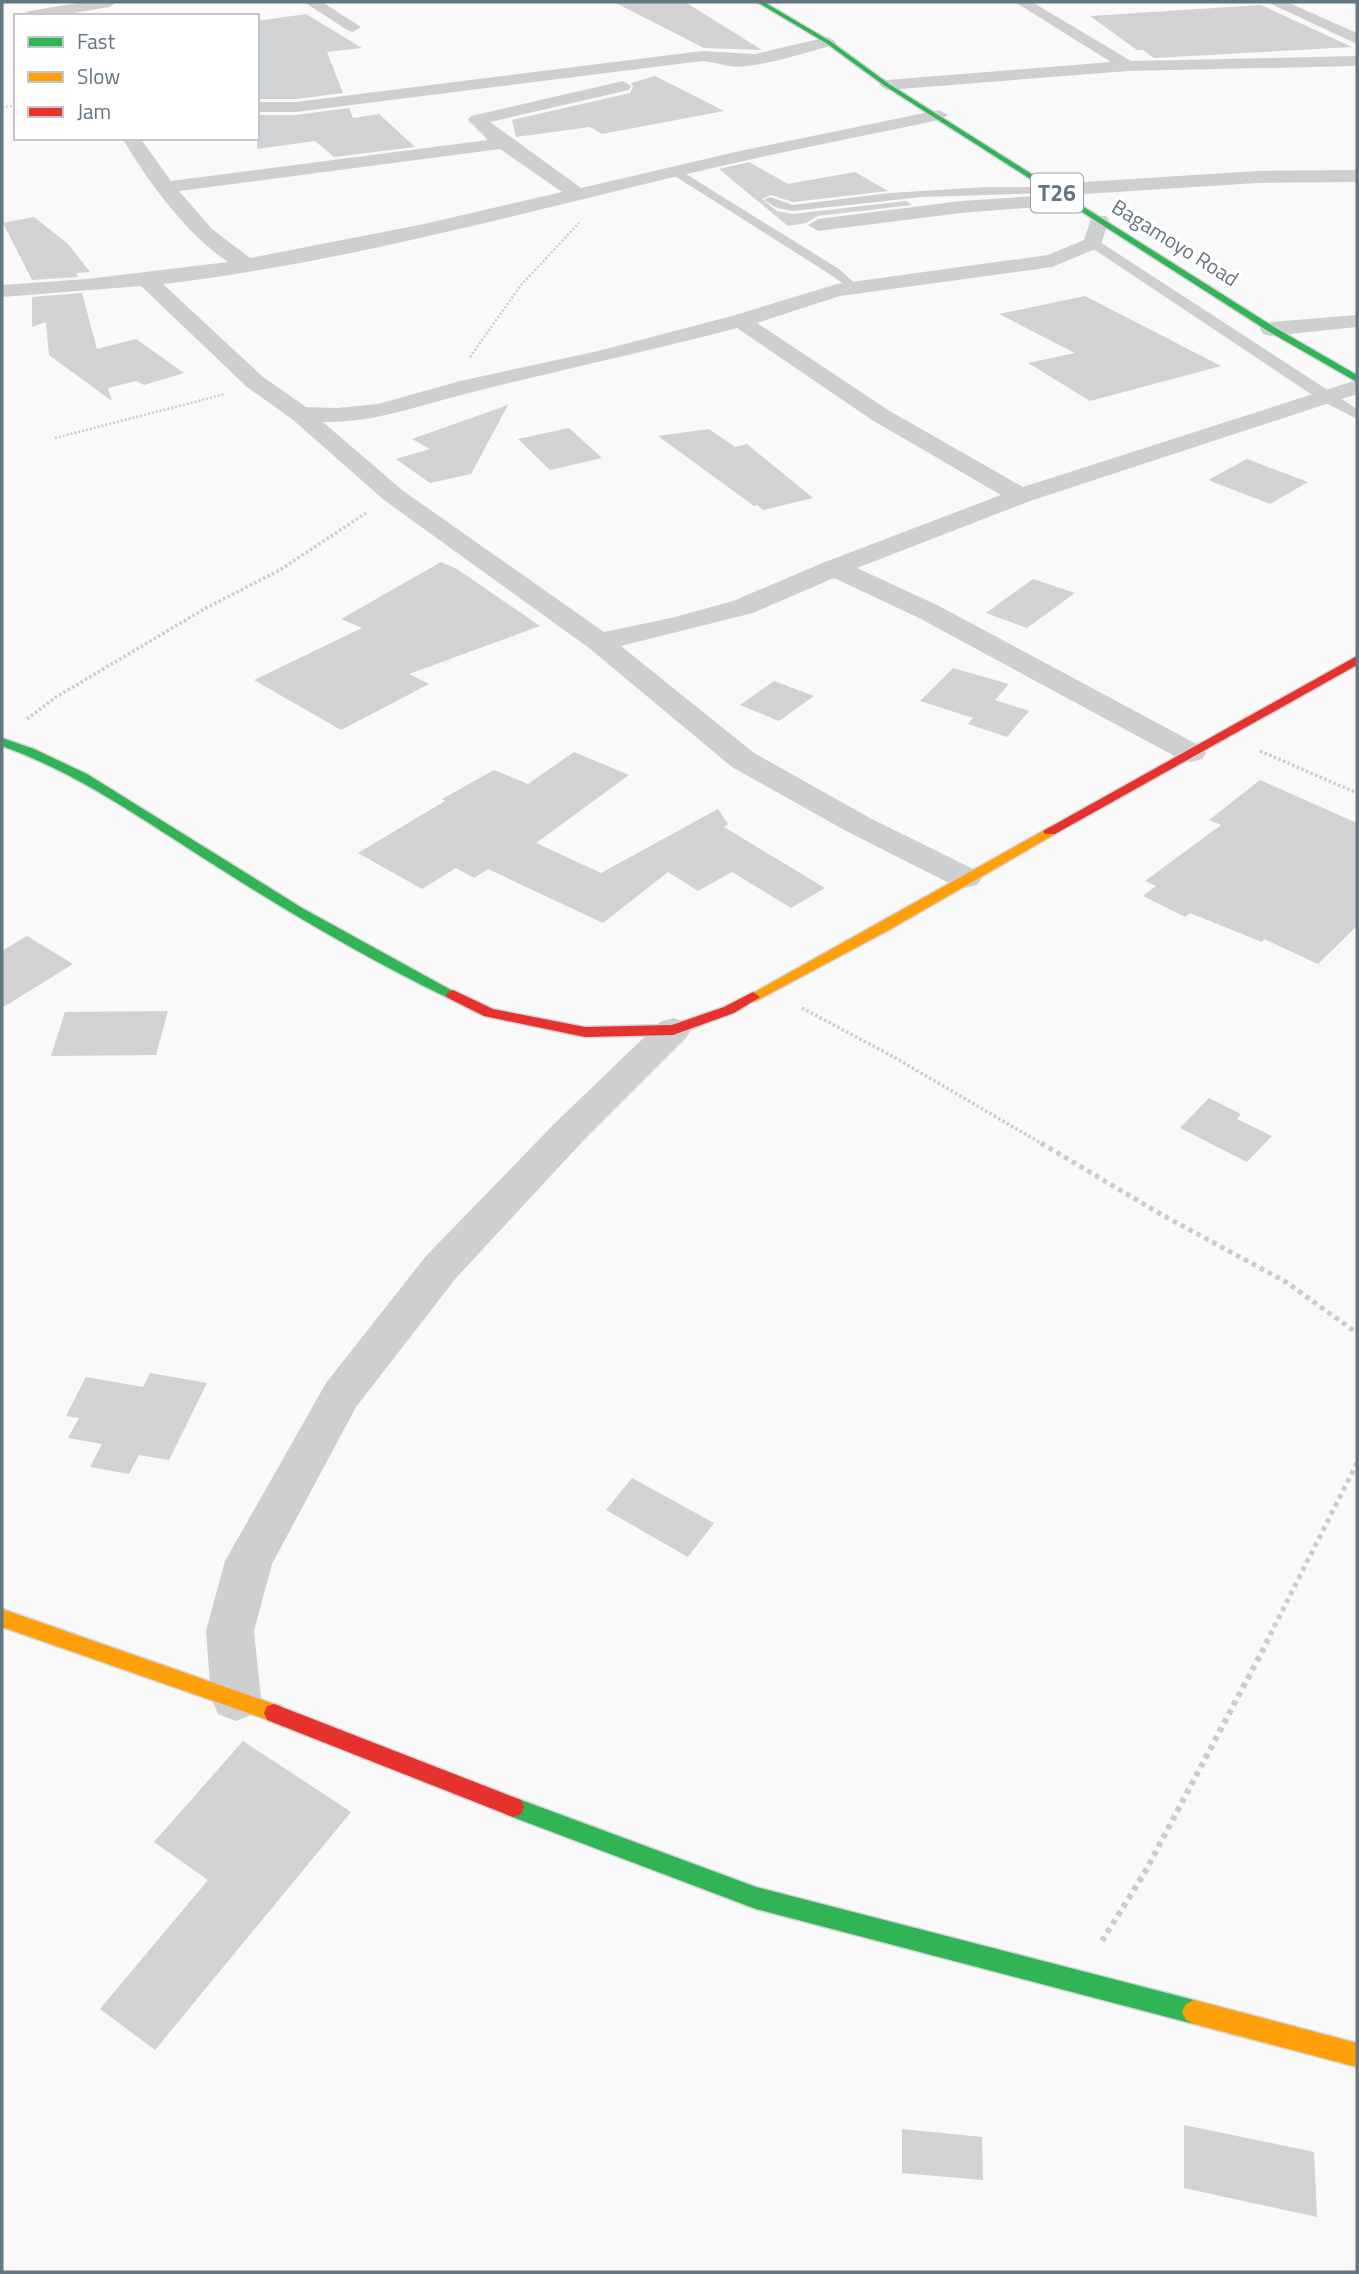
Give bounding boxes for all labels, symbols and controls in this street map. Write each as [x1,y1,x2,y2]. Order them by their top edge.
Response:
legend [14,14,259,140]
text: Fast [77,25,116,57]
text: Slow [77,60,120,92]
text: Jam [77,95,111,127]
road number: T26 [1031,174,1083,212]
street label: Bagamoyo Road [1106,190,1245,294]

